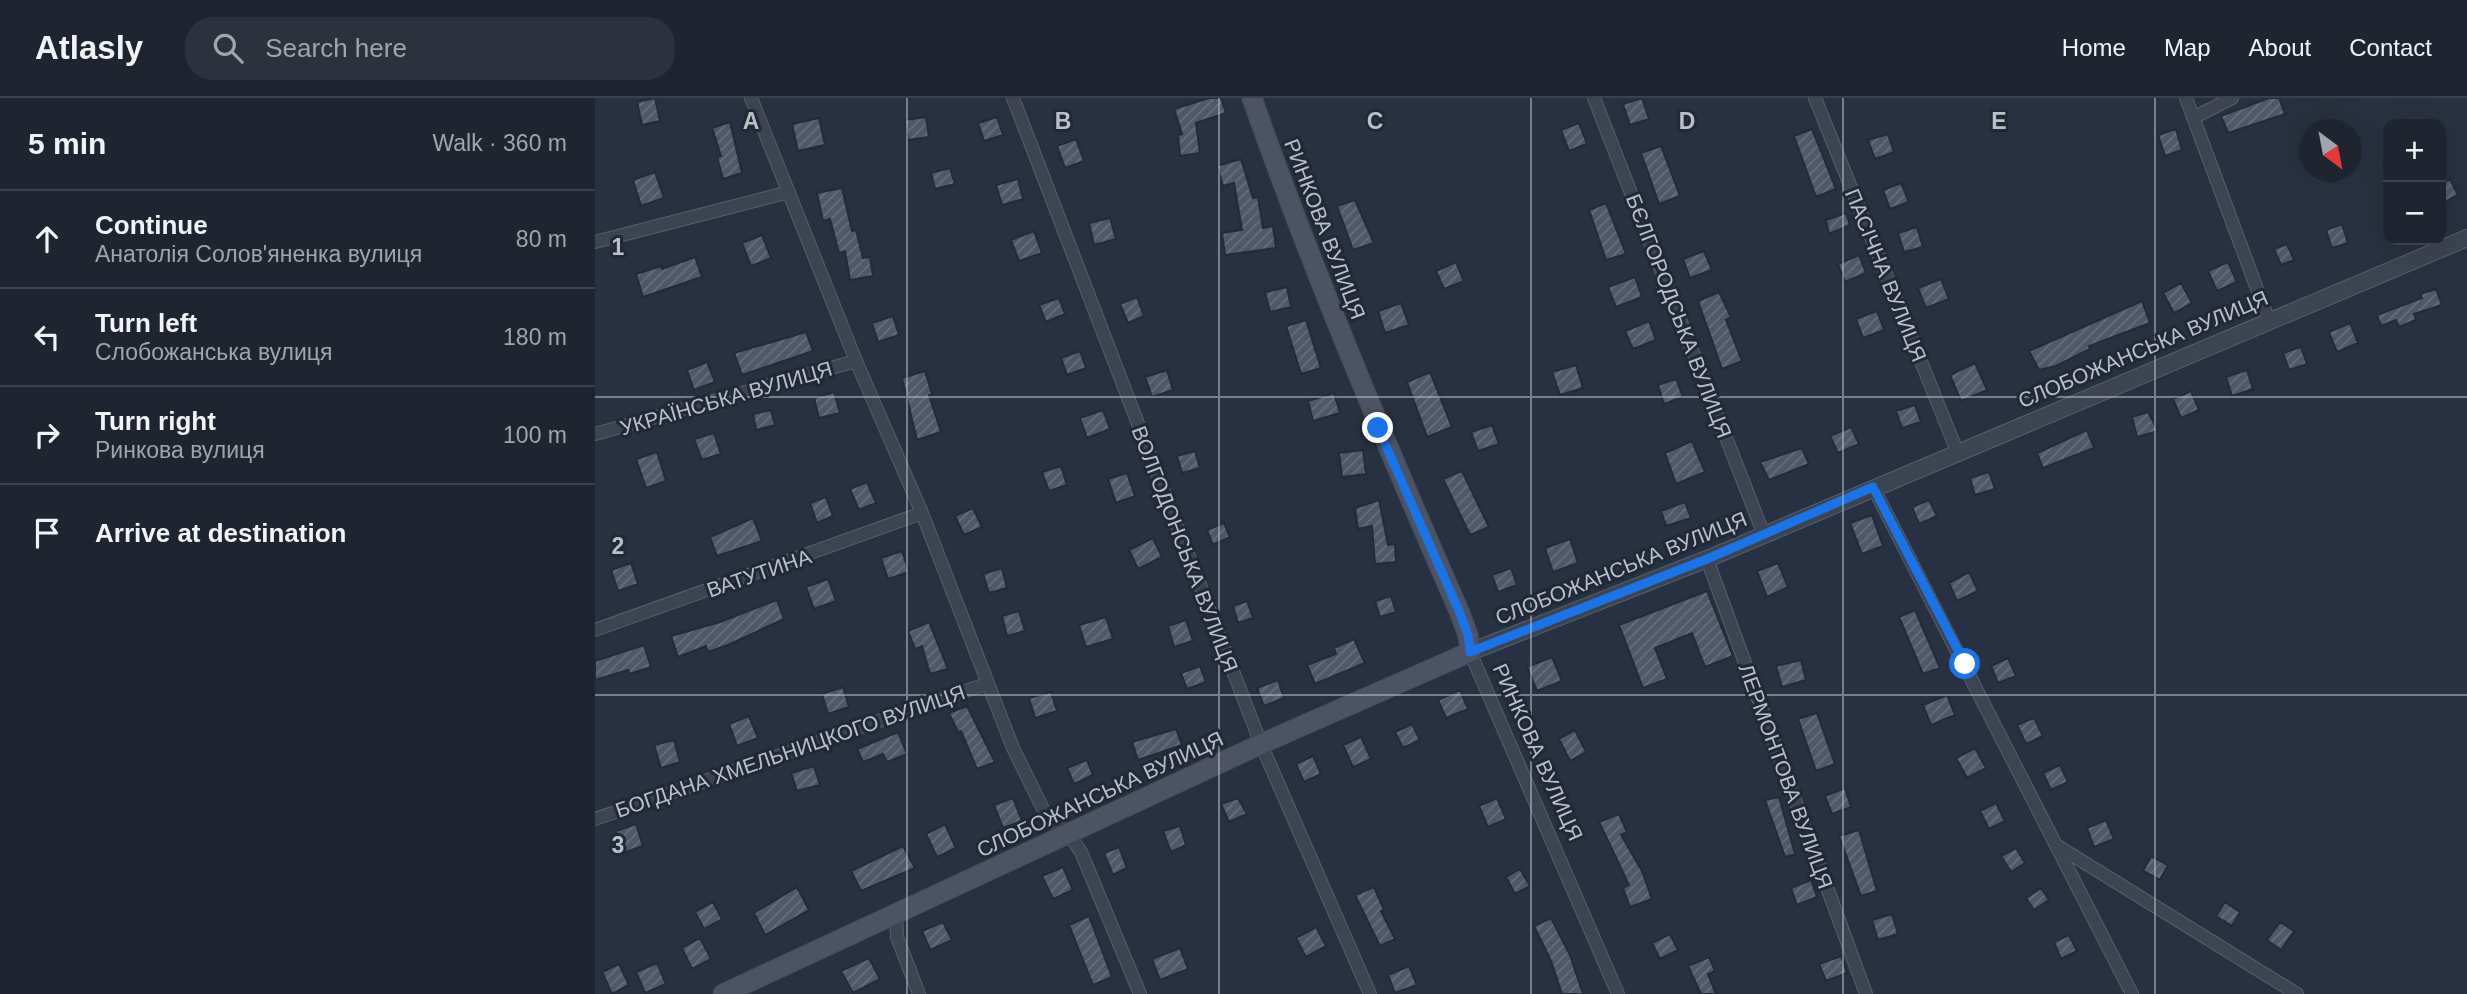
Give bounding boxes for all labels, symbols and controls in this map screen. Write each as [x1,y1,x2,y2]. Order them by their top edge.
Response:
search box [185,17,675,80]
text: Atlasly [35,29,143,66]
icon: search [209,29,247,67]
text: Search here [265,33,407,63]
text: Home [2062,34,2126,61]
text: Map [2164,34,2211,61]
text: About [2249,34,2311,61]
text: Contact [2349,34,2432,61]
text: A [743,108,759,134]
text: B [1055,108,1071,134]
text: C [1367,108,1383,134]
text: D [1679,108,1695,134]
text: E [1991,108,2007,134]
north arrow [2299,119,2362,182]
map controls [2383,119,2446,245]
button: + [2383,119,2446,182]
text: 5 min [28,127,106,160]
text: Walk · 360 m [432,130,567,156]
street label: РИНКОВА ВУЛИЦЯ [1280,136,1370,322]
button: − [2383,182,2446,245]
street label: ПАСІЧНА ВУЛИЦЯ [1841,185,1931,365]
street label: БЄЛГОРОДСЬКА ВУЛИЦЯ [1622,191,1736,441]
text: Continue [95,210,208,240]
icon: ahead [28,220,66,258]
text: 80 m [516,226,567,252]
text: 1 [612,234,625,260]
text: Анатолія Солов'яненка вулиця [95,241,422,267]
street label: СЛОБОЖАНСЬКА ВУЛИЦЯ [2015,286,2271,412]
text: Turn left [95,308,197,338]
icon: left [28,318,66,356]
text: 180 m [503,324,567,350]
text: Слобожанська вулиця [95,339,333,365]
street label: УКРАЇНСЬКА ВУЛИЦЯ [617,357,835,439]
text: Turn right [95,406,216,436]
route end [1362,412,1393,443]
icon: right [28,416,66,454]
text: 100 m [503,422,567,448]
street label: ВОЛГОДОНСЬКА ВУЛИЦЯ [1127,423,1243,675]
text: Ринкова вулиця [95,437,265,463]
street label: СЛОБОЖАНСЬКА ВУЛИЦЯ [1492,507,1750,629]
icon: arrive [28,514,66,552]
text: Arrive at destination [95,518,346,548]
text: 2 [612,533,624,559]
street label: ВАТУТИНА [704,544,814,602]
route start [1949,648,1980,679]
street label: РИНКОВА ВУЛИЦЯ [1489,660,1587,844]
street label: ЛЕРМОНТОВА ВУЛИЦЯ [1735,661,1837,891]
street label: БОГДАНА ХМЕЛЬНИЦКОГО ВУЛИЦЯ [612,680,968,822]
street label: СЛОБОЖАНСЬКА ВУЛИЦЯ [973,727,1227,861]
text: 3 [612,832,624,858]

